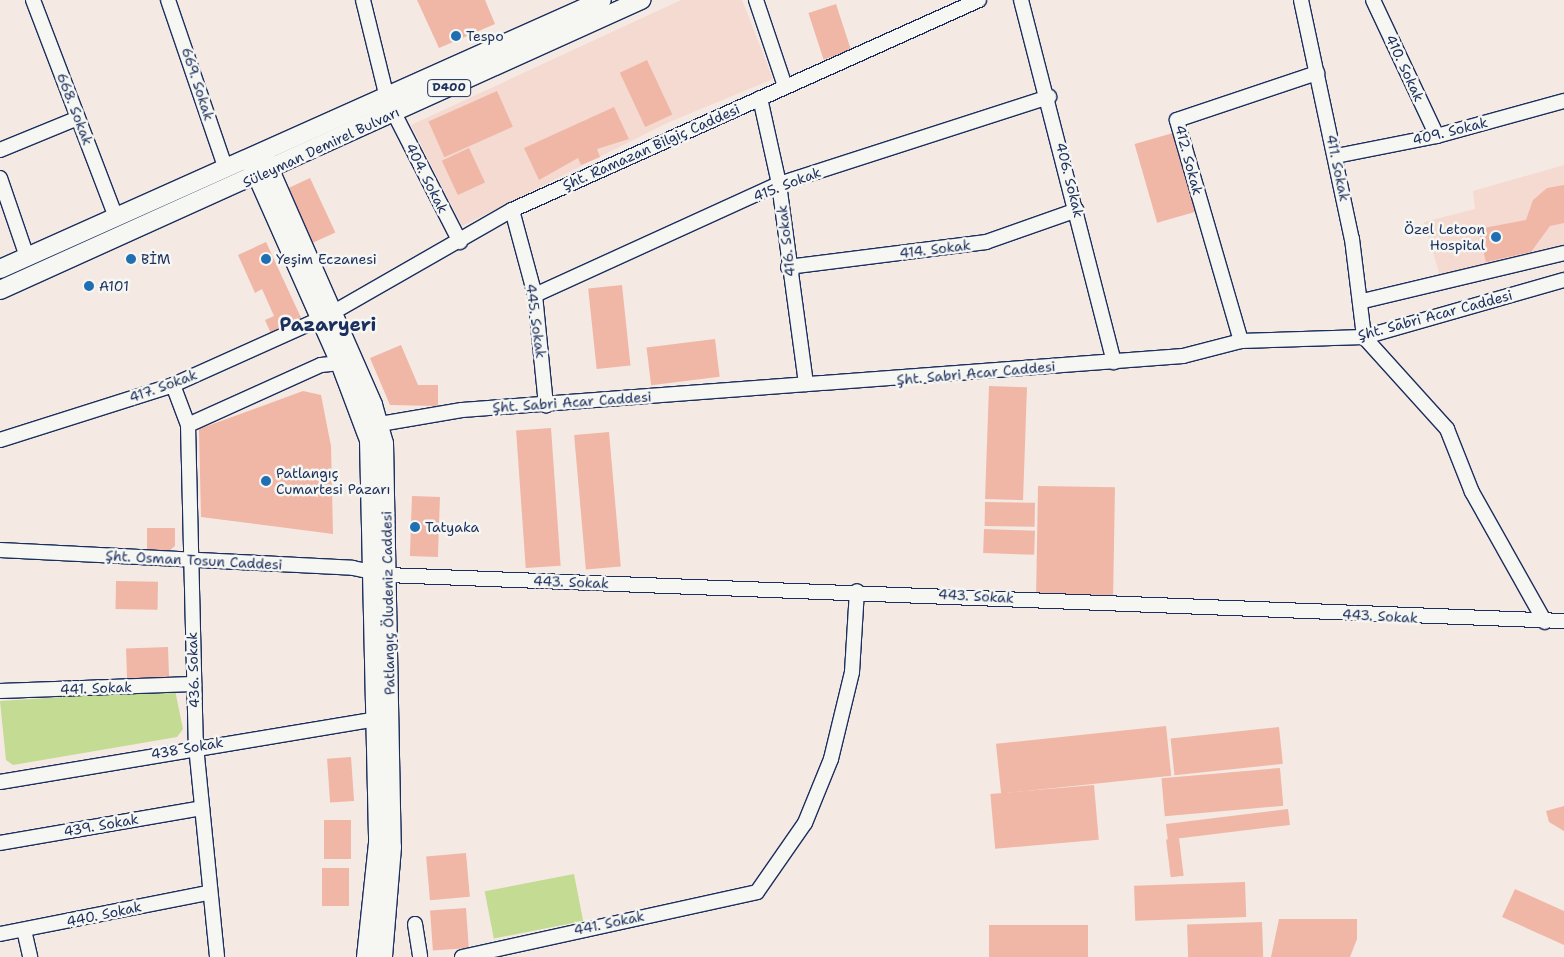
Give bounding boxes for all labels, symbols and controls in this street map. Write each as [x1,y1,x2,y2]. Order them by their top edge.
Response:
place label: Tespo [466,28,504,44]
marker: Tespo [450,30,462,42]
street label: 410. Sokak [1382,32,1428,104]
street label: 669. Sokak [178,45,218,123]
street label: 668. Sokak [53,70,97,148]
road number: D400 [426,78,472,98]
street label: Şht. Ramazan Bilgiç Caddesi [560,100,742,194]
street label: Süleyman Demirel Bulvarı [240,103,402,191]
street label: 409. Sokak [1411,114,1489,148]
street label: 412. Sokak [1172,123,1206,197]
street label: 411. Sokak [1323,133,1353,203]
street label: 404. Sokak [402,140,452,216]
street label: 406. Sokak [1053,141,1087,219]
street label: 415. Sokak [751,163,823,205]
street label: 416. Sokak [773,204,799,278]
place label: Özel Letoon Hospital [1404,221,1485,253]
marker: Özel Letoon Hospital [1489,230,1503,244]
street label: 414. Sokak [898,236,972,262]
place label: BİM [141,251,170,267]
place label: Yeşim Eczanesi [276,251,377,267]
marker: BİM [125,253,137,265]
marker: Yeşim Eczanesi [260,253,272,265]
place label: A101 [99,278,129,294]
marker: A101 [83,280,95,292]
street label: 445. Sokak [522,282,550,360]
street label: Şht. Sabri Acar Caddesi [1356,286,1514,344]
district label: Pazaryeri [280,314,376,336]
street label: Şht. Sabri Acar Caddesi [896,358,1056,388]
street label: 417. Sokak [127,366,199,406]
street label: Şht. Sabri Acar Caddesi [492,388,652,416]
place label: Patlangıç Cumartesi Pazarı [276,465,390,498]
marker: Patlangıç Cumartesi Pazarı [260,475,272,487]
street label: Patlangıç Öludeniz Caddesi [378,511,398,695]
place label: Tatyaka [425,519,479,535]
marker: Tatyaka [409,521,421,533]
street label: Şht. Osman Tosun Caddesi [105,547,283,573]
street label: 443. Sokak [533,572,609,592]
street label: 443. Sokak [938,586,1014,606]
street label: 443. Sokak [1342,606,1418,626]
street label: 436. Sokak [183,632,203,708]
street label: 441. Sokak [60,678,132,698]
street label: 438 Sokak [150,733,224,763]
street label: 439. Sokak [62,810,140,840]
street label: 440. Sokak [65,898,143,930]
street label: 441. Sokak [572,907,646,939]

